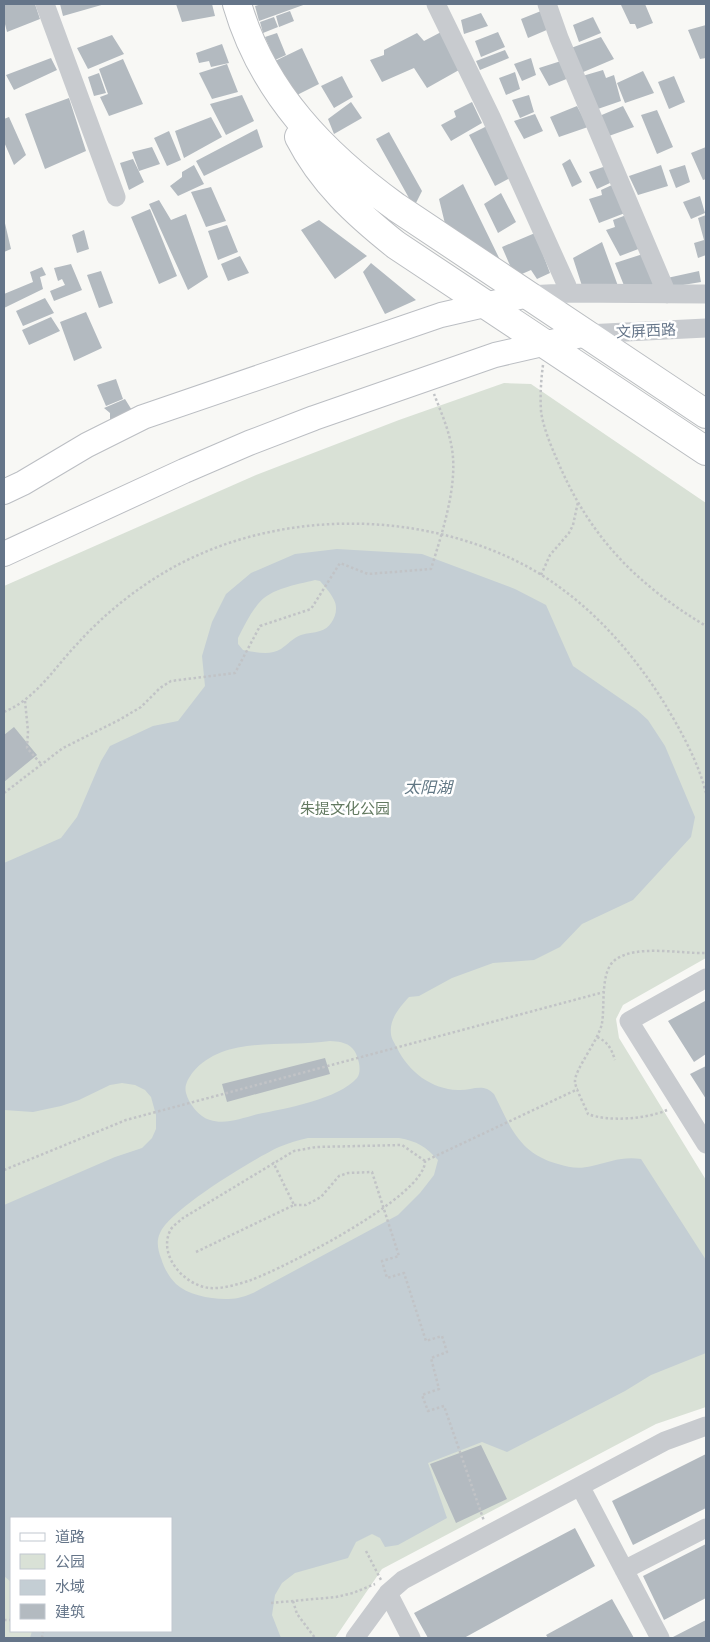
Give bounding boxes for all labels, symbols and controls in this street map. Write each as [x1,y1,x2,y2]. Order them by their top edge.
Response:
street label: 文屏西路 [616,321,677,344]
water label: 太阳湖 [404,779,455,799]
park label: 朱提文化公园 [300,800,390,820]
legend [10,1517,172,1632]
text: 道路 [55,1529,85,1548]
text: 公园 [55,1554,85,1573]
text: 水域 [55,1579,85,1598]
text: 建筑 [55,1604,85,1623]

